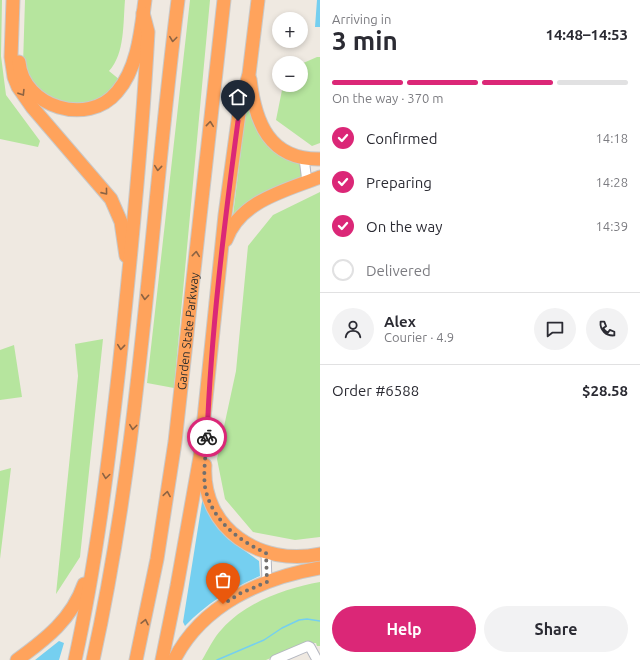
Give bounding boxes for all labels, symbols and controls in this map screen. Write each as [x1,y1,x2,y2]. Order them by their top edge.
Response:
map controls [272,12,308,92]
button: + [272,12,308,48]
text: Arriving in [332,12,391,26]
text: 3 min [332,26,398,55]
text: 14:48–14:53 [545,26,628,43]
one-way arrow [169,36,178,42]
button: − [272,56,308,92]
pin [221,80,255,121]
icon: home [227,86,249,108]
one-way arrow [17,89,24,96]
text: On the way · 370 m [332,91,444,105]
one-way arrow [205,121,214,127]
icon: check [332,127,354,149]
text: Confirmed [366,130,438,147]
text: 14:18 [595,131,628,145]
one-way arrow [154,165,163,171]
icon: check [332,171,354,193]
text: Preparing [366,174,432,191]
text: 14:28 [595,175,628,189]
one-way arrow [101,188,108,195]
icon: check [332,215,354,237]
text: On the way [366,218,442,235]
text: 14:39 [595,219,628,233]
one-way arrow [191,251,200,257]
text: Delivered [366,262,431,279]
street label: Garden State Parkway [174,271,200,391]
one-way arrow [141,294,150,300]
button: person [332,308,374,350]
button: chat [534,308,576,350]
button: phone [586,308,628,350]
text: Alex [384,313,416,330]
text: Courier · 4.9 [384,330,454,344]
one-way arrow [117,344,126,350]
text: Order #6588 [332,382,419,399]
text: $28.58 [582,382,628,399]
courier [187,417,227,457]
one-way arrow [128,424,137,430]
icon: bike [196,426,218,448]
one-way arrow [102,473,111,479]
one-way arrow [162,491,171,497]
pin [206,563,240,604]
icon: bag [212,569,234,591]
button: Help [332,606,476,652]
button: Share [484,606,628,652]
one-way arrow [140,619,148,625]

